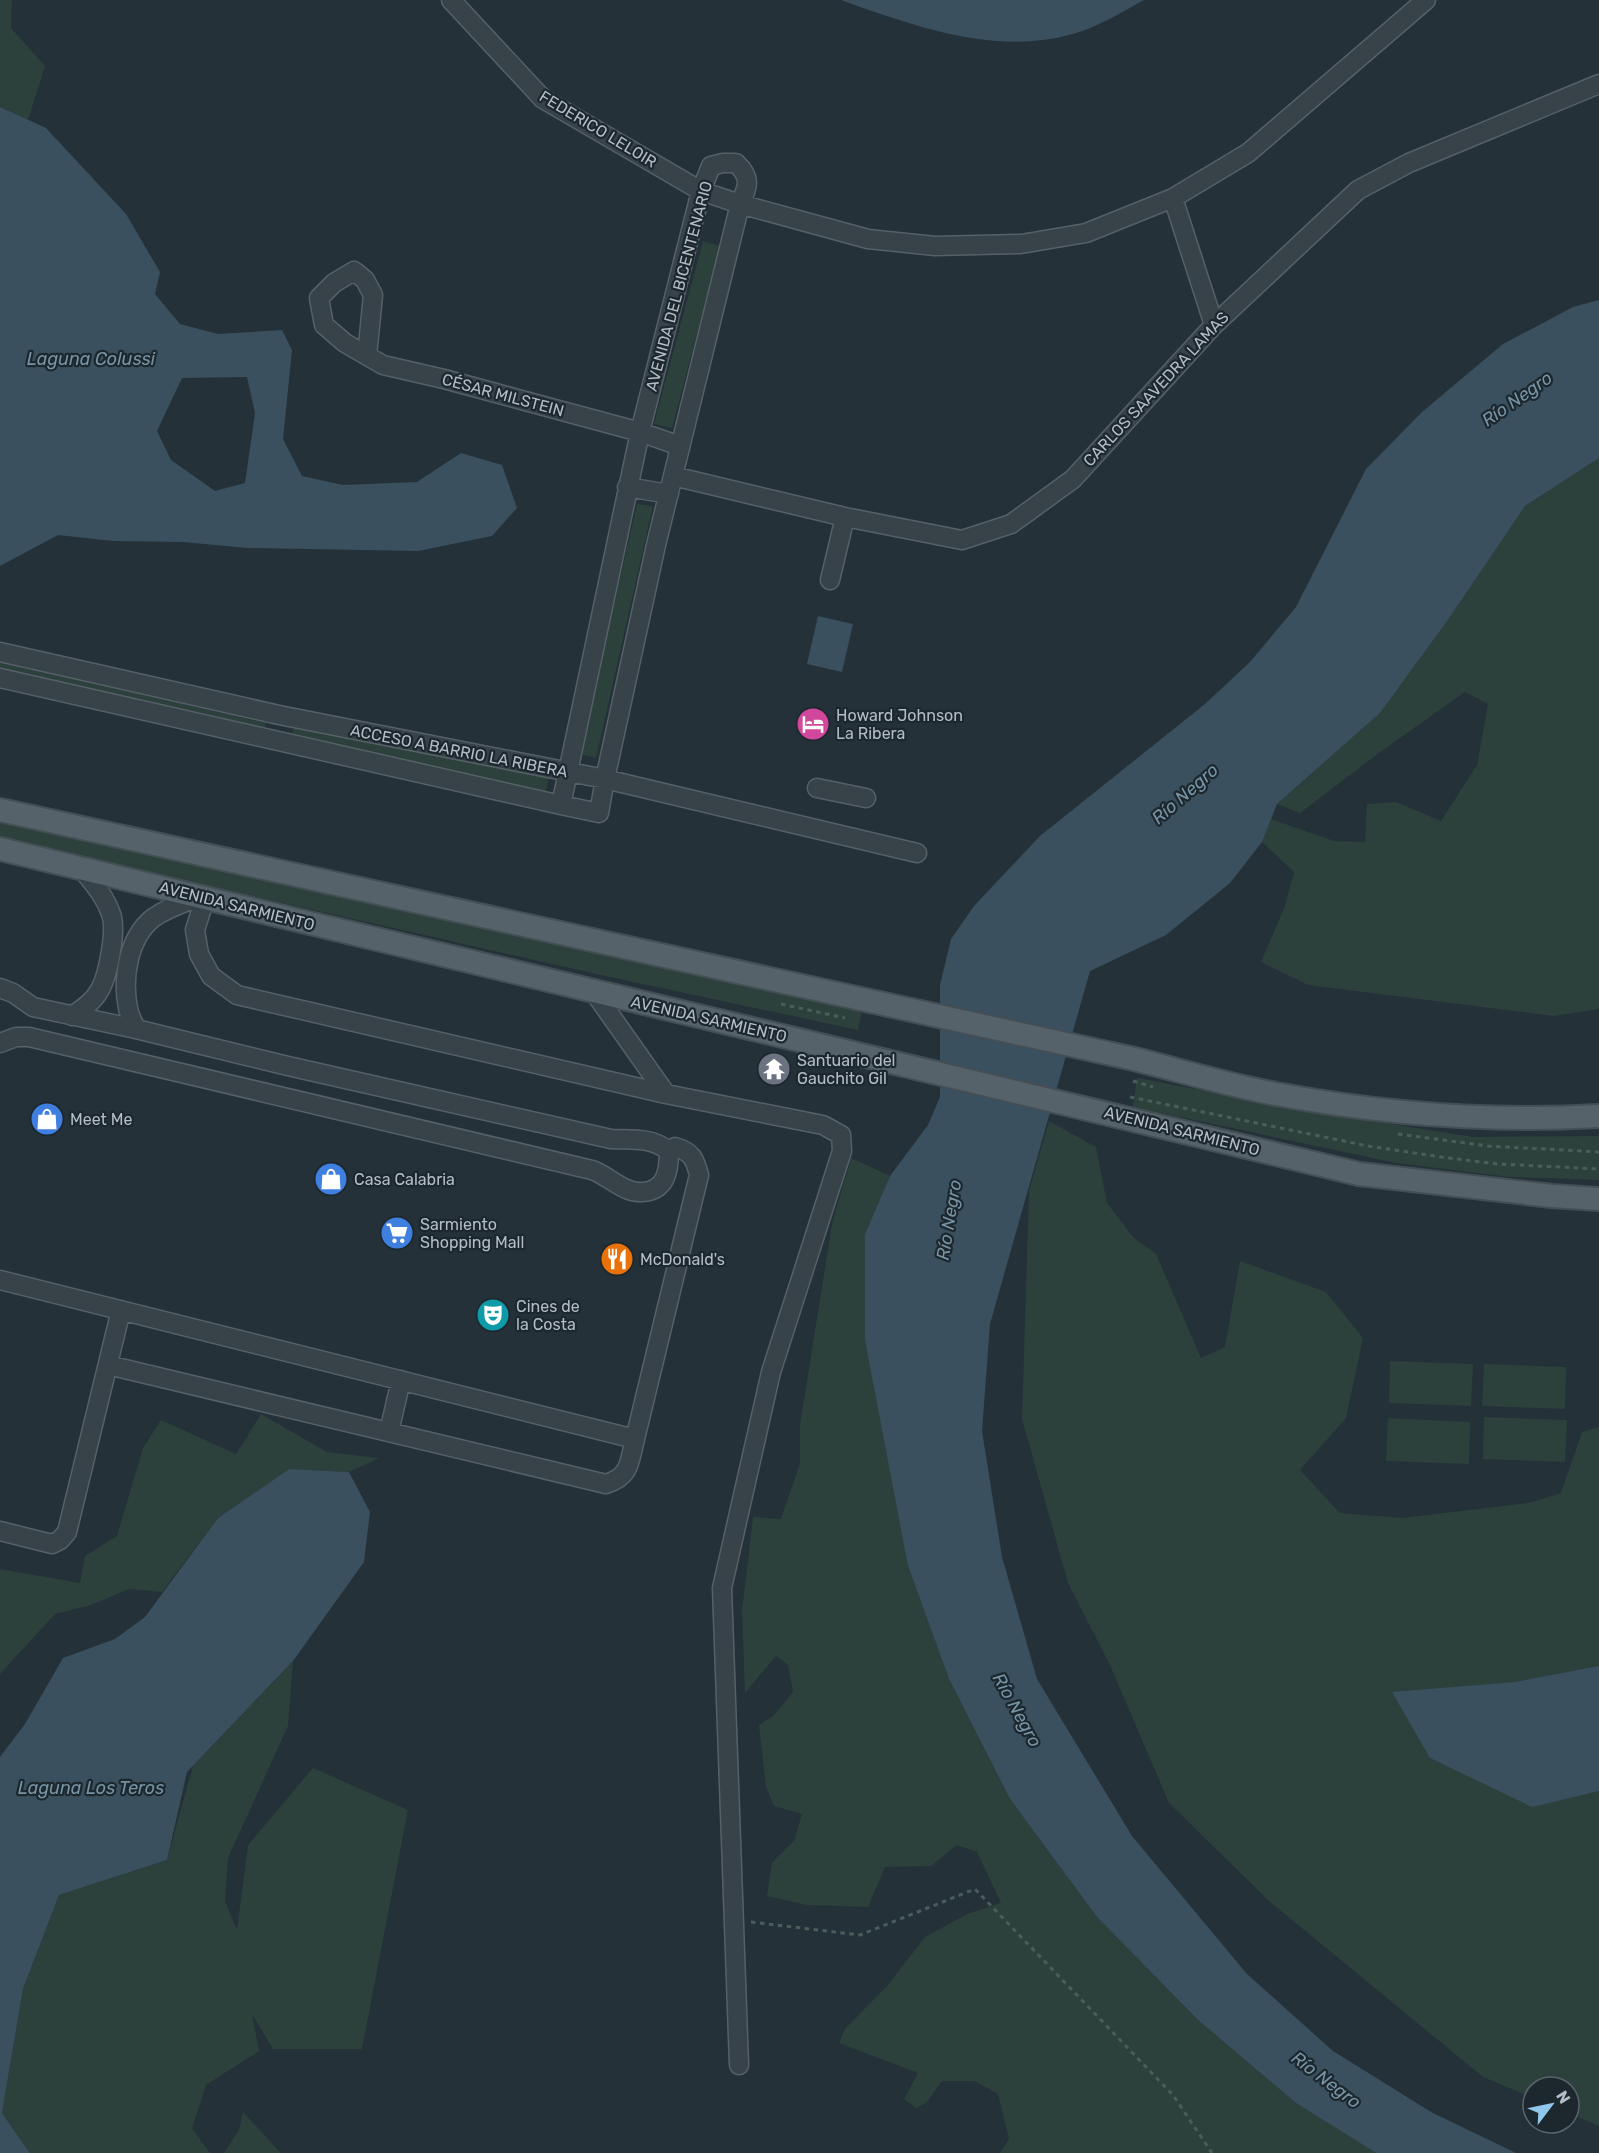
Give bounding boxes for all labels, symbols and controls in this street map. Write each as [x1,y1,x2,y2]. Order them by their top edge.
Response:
street label: FEDERICO LELOIR [536,87,660,171]
street label: AVENIDA DEL BICENTENARIO [642,179,716,393]
street label: CARLOS SAAVEDRA LAMAS [1079,308,1233,470]
water label: Laguna Colussi [27,348,156,370]
water label: Río Negro [1477,367,1557,431]
street label: CÉSAR MILSTEIN [440,370,566,420]
hotel icon: Howard Johnson La Ribera [795,706,831,742]
place label: Howard Johnson La Ribera [836,706,963,743]
street label: ACCESO A BARRIO LA RIBERA [349,721,570,781]
water label: Río Negro [1147,759,1223,829]
street label: AVENIDA SARMIENTO [157,878,317,934]
street label: AVENIDA SARMIENTO [629,992,789,1046]
temple icon: Santuario del Gauchito Gil [756,1051,792,1087]
place label: Santuario del Gauchito Gil [797,1051,896,1088]
shop icon: Meet Me [29,1101,65,1137]
street label: AVENIDA SARMIENTO [1102,1103,1262,1159]
place label: Meet Me [70,1110,132,1129]
shop icon: Casa Calabria [313,1161,349,1197]
place label: Casa Calabria [354,1170,455,1189]
water label: Río Negro [932,1178,966,1262]
supermarket icon: Sarmiento Shopping Mall [379,1215,415,1251]
place label: Sarmiento Shopping Mall [420,1215,524,1252]
restaurant icon: McDonald's [599,1241,635,1277]
place label: McDonald's [640,1250,725,1269]
theatre icon: Cines de la Costa [475,1297,511,1333]
place label: Cines de la Costa [516,1297,580,1334]
water label: Río Negro [988,1669,1046,1751]
water label: Laguna Los Teros [18,1777,164,1799]
water label: Río Negro [1287,2047,1365,2113]
north arrow [1521,2075,1581,2135]
text: N [1552,2087,1574,2107]

